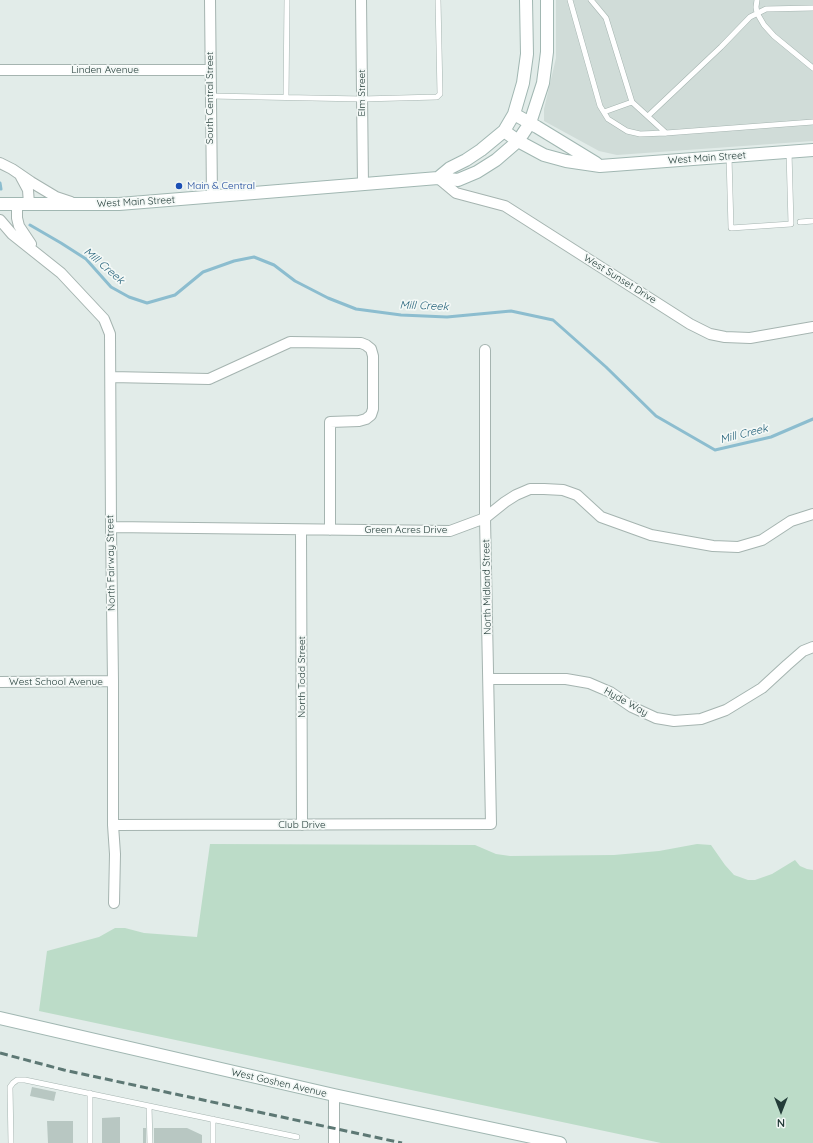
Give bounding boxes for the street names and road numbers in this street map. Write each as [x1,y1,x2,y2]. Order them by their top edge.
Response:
street label: South Central Street [204,52,216,144]
street label: Linden Avenue [71,64,139,76]
street label: Elm Street [356,69,368,117]
street label: West Main Street [668,149,746,167]
street label: West Main Street [97,194,175,210]
street label: West Sunset Drive [581,252,659,306]
street label: North Fairway Street [104,515,118,611]
street label: Green Acres Drive [365,524,447,536]
street label: North Midland Street [480,539,494,635]
street label: North Todd Street [296,636,308,718]
street label: West School Avenue [9,676,103,688]
street label: Hyde Way [602,685,650,719]
street label: Club Drive [278,819,326,831]
street label: West Goshen Avenue [230,1066,328,1100]

